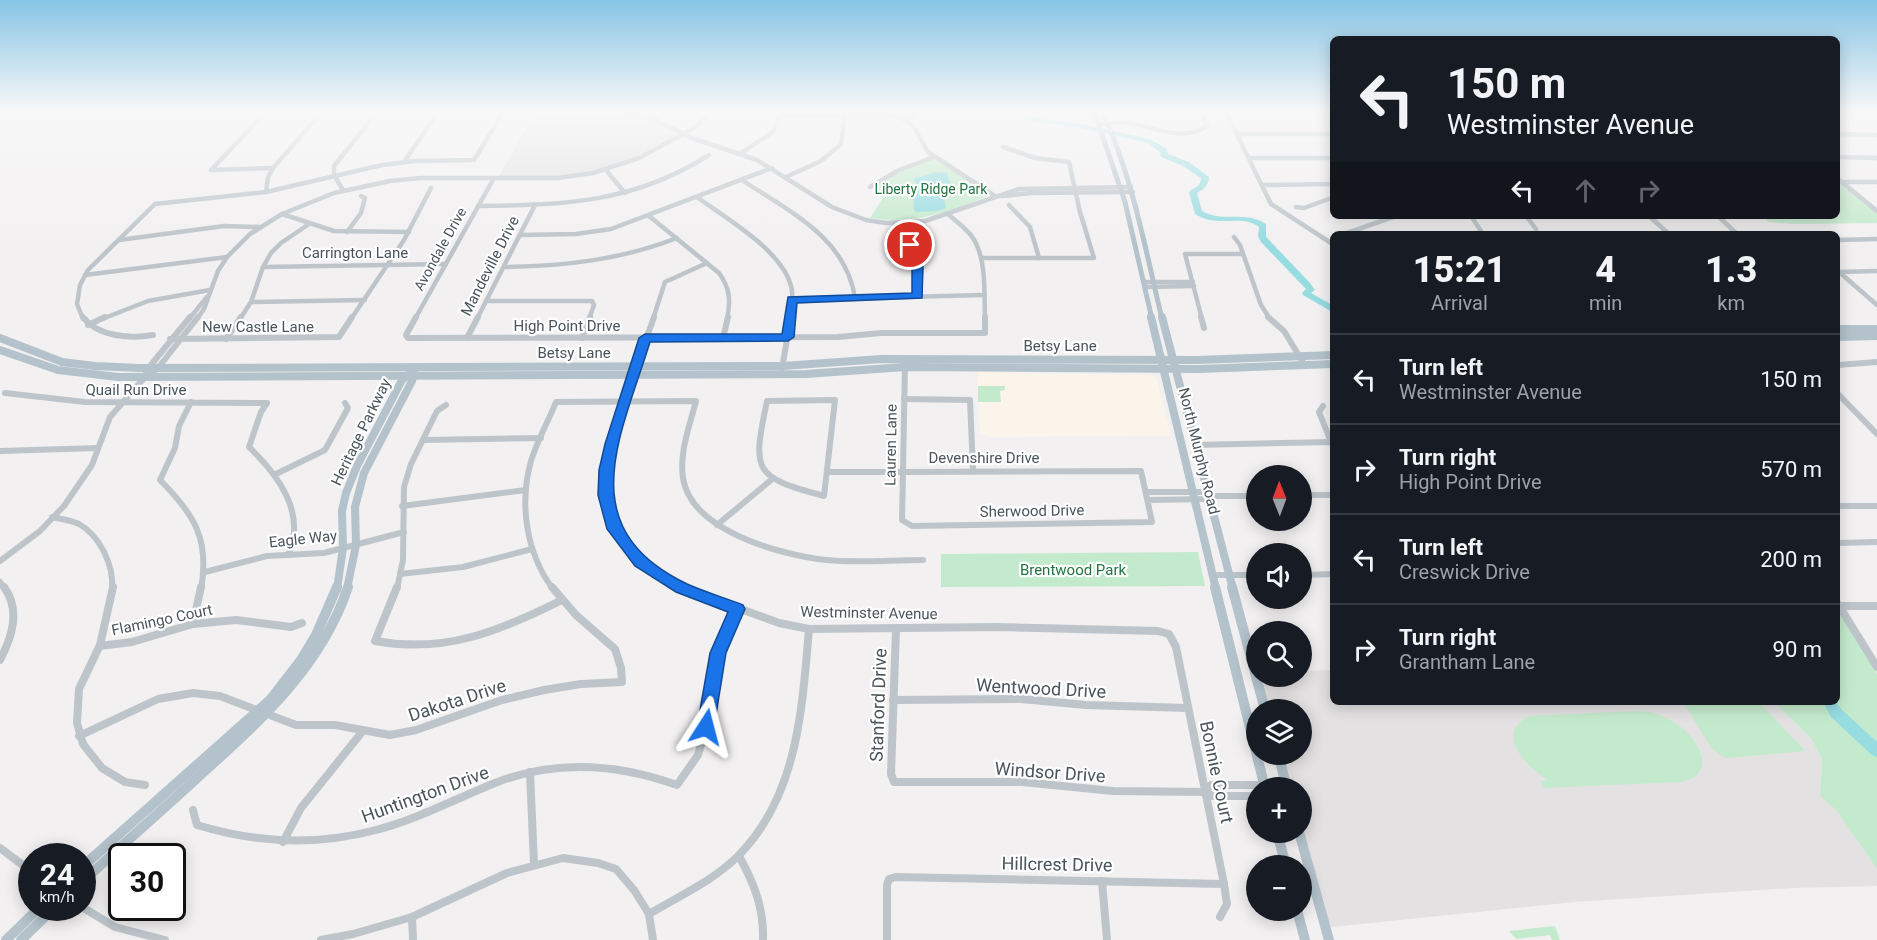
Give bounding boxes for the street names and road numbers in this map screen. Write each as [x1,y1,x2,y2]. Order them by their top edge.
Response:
street label: Avondale Drive [411,205,469,293]
street label: Mandeville Drive [457,213,523,319]
street label: Carrington Lane [302,244,408,262]
street label: High Point Drive [514,317,621,335]
street label: New Castle Lane [202,318,314,336]
street label: Betsy Lane [1023,337,1097,355]
street label: Betsy Lane [537,344,611,362]
street label: Heritage Parkway [327,375,395,489]
street label: Quail Run Drive [86,381,187,399]
street label: North Murphy Road [1175,386,1223,516]
street label: Lauren Lane [881,404,901,486]
street label: Devenshire Drive [928,449,1040,467]
street label: Sherwood Drive [980,501,1084,521]
street label: Eagle Way [268,526,338,552]
street label: Flamingo Court [110,600,214,639]
street label: Westminster Avenue [800,603,938,623]
street label: Stanford Drive [866,648,890,762]
street label: Dakota Drive [405,674,509,726]
street label: Wentwood Drive [975,674,1107,702]
street label: Bonnie Court [1196,719,1238,825]
street label: Windsor Drive [994,758,1106,786]
street label: Huntington Drive [359,761,491,827]
street label: Hillcrest Drive [1001,853,1113,875]

